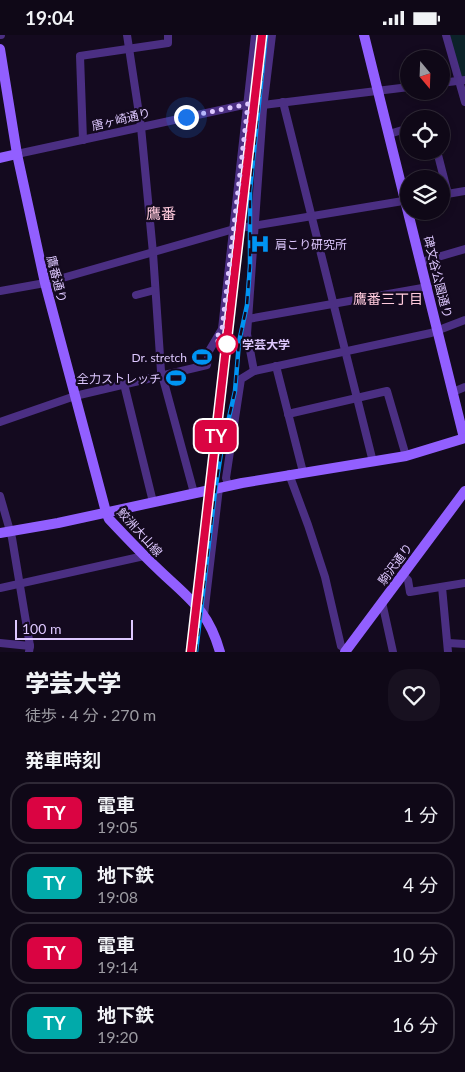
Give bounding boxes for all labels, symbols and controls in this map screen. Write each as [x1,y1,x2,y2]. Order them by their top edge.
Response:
text: 19:04 [25,6,74,29]
north arrow [400,50,450,100]
map controls [400,50,450,220]
street label: 唐ヶ崎通り [90,105,152,133]
your location [174,105,199,130]
button: locate [400,110,450,160]
button: layers [400,170,450,220]
district label: 鷹番 [146,204,176,222]
hospital icon: 肩こり研究所 [249,233,271,255]
street label: 碑文谷公園通り [421,234,455,320]
place label: 肩こり研究所 [275,237,347,252]
street label: 鷹番通り [44,254,70,304]
district label: 鷹番三丁目 [353,290,423,307]
marker: 学芸大学 [216,333,238,355]
place label: 学芸大学 [242,337,290,352]
sports icon: Dr. stretch [191,346,213,368]
place label: Dr. stretch [132,350,187,365]
sports icon: 全力ストレッチ [165,367,187,389]
place label: 全力ストレッチ [77,371,161,386]
line badge: TY [194,420,238,452]
text: TY [205,425,227,447]
street label: 鮫洲大山線 [114,505,166,559]
street label: 駒沢通り [375,540,415,588]
scale bar [15,617,132,640]
text: 100 m [22,620,61,637]
text: 学芸大学 [25,668,121,697]
button: heart [388,669,440,721]
text: 徒歩 · 4 分 · 270 m [25,705,156,724]
text: 発車時刻 [25,748,101,771]
text: 電車 [97,793,135,816]
text: TY [43,802,66,824]
text: 1 分 [403,803,438,826]
text: 19:05 [97,817,138,836]
text: 地下鉄 [97,863,154,886]
text: TY [43,872,66,894]
text: 4 分 [403,873,438,896]
text: 19:08 [97,887,138,906]
text: 電車 [97,933,135,956]
text: TY [43,942,66,964]
text: 10 分 [392,943,438,966]
text: 19:14 [97,957,138,976]
text: 地下鉄 [97,1003,154,1026]
text: TY [43,1012,66,1034]
text: 16 分 [392,1013,438,1036]
text: 19:20 [97,1027,138,1046]

